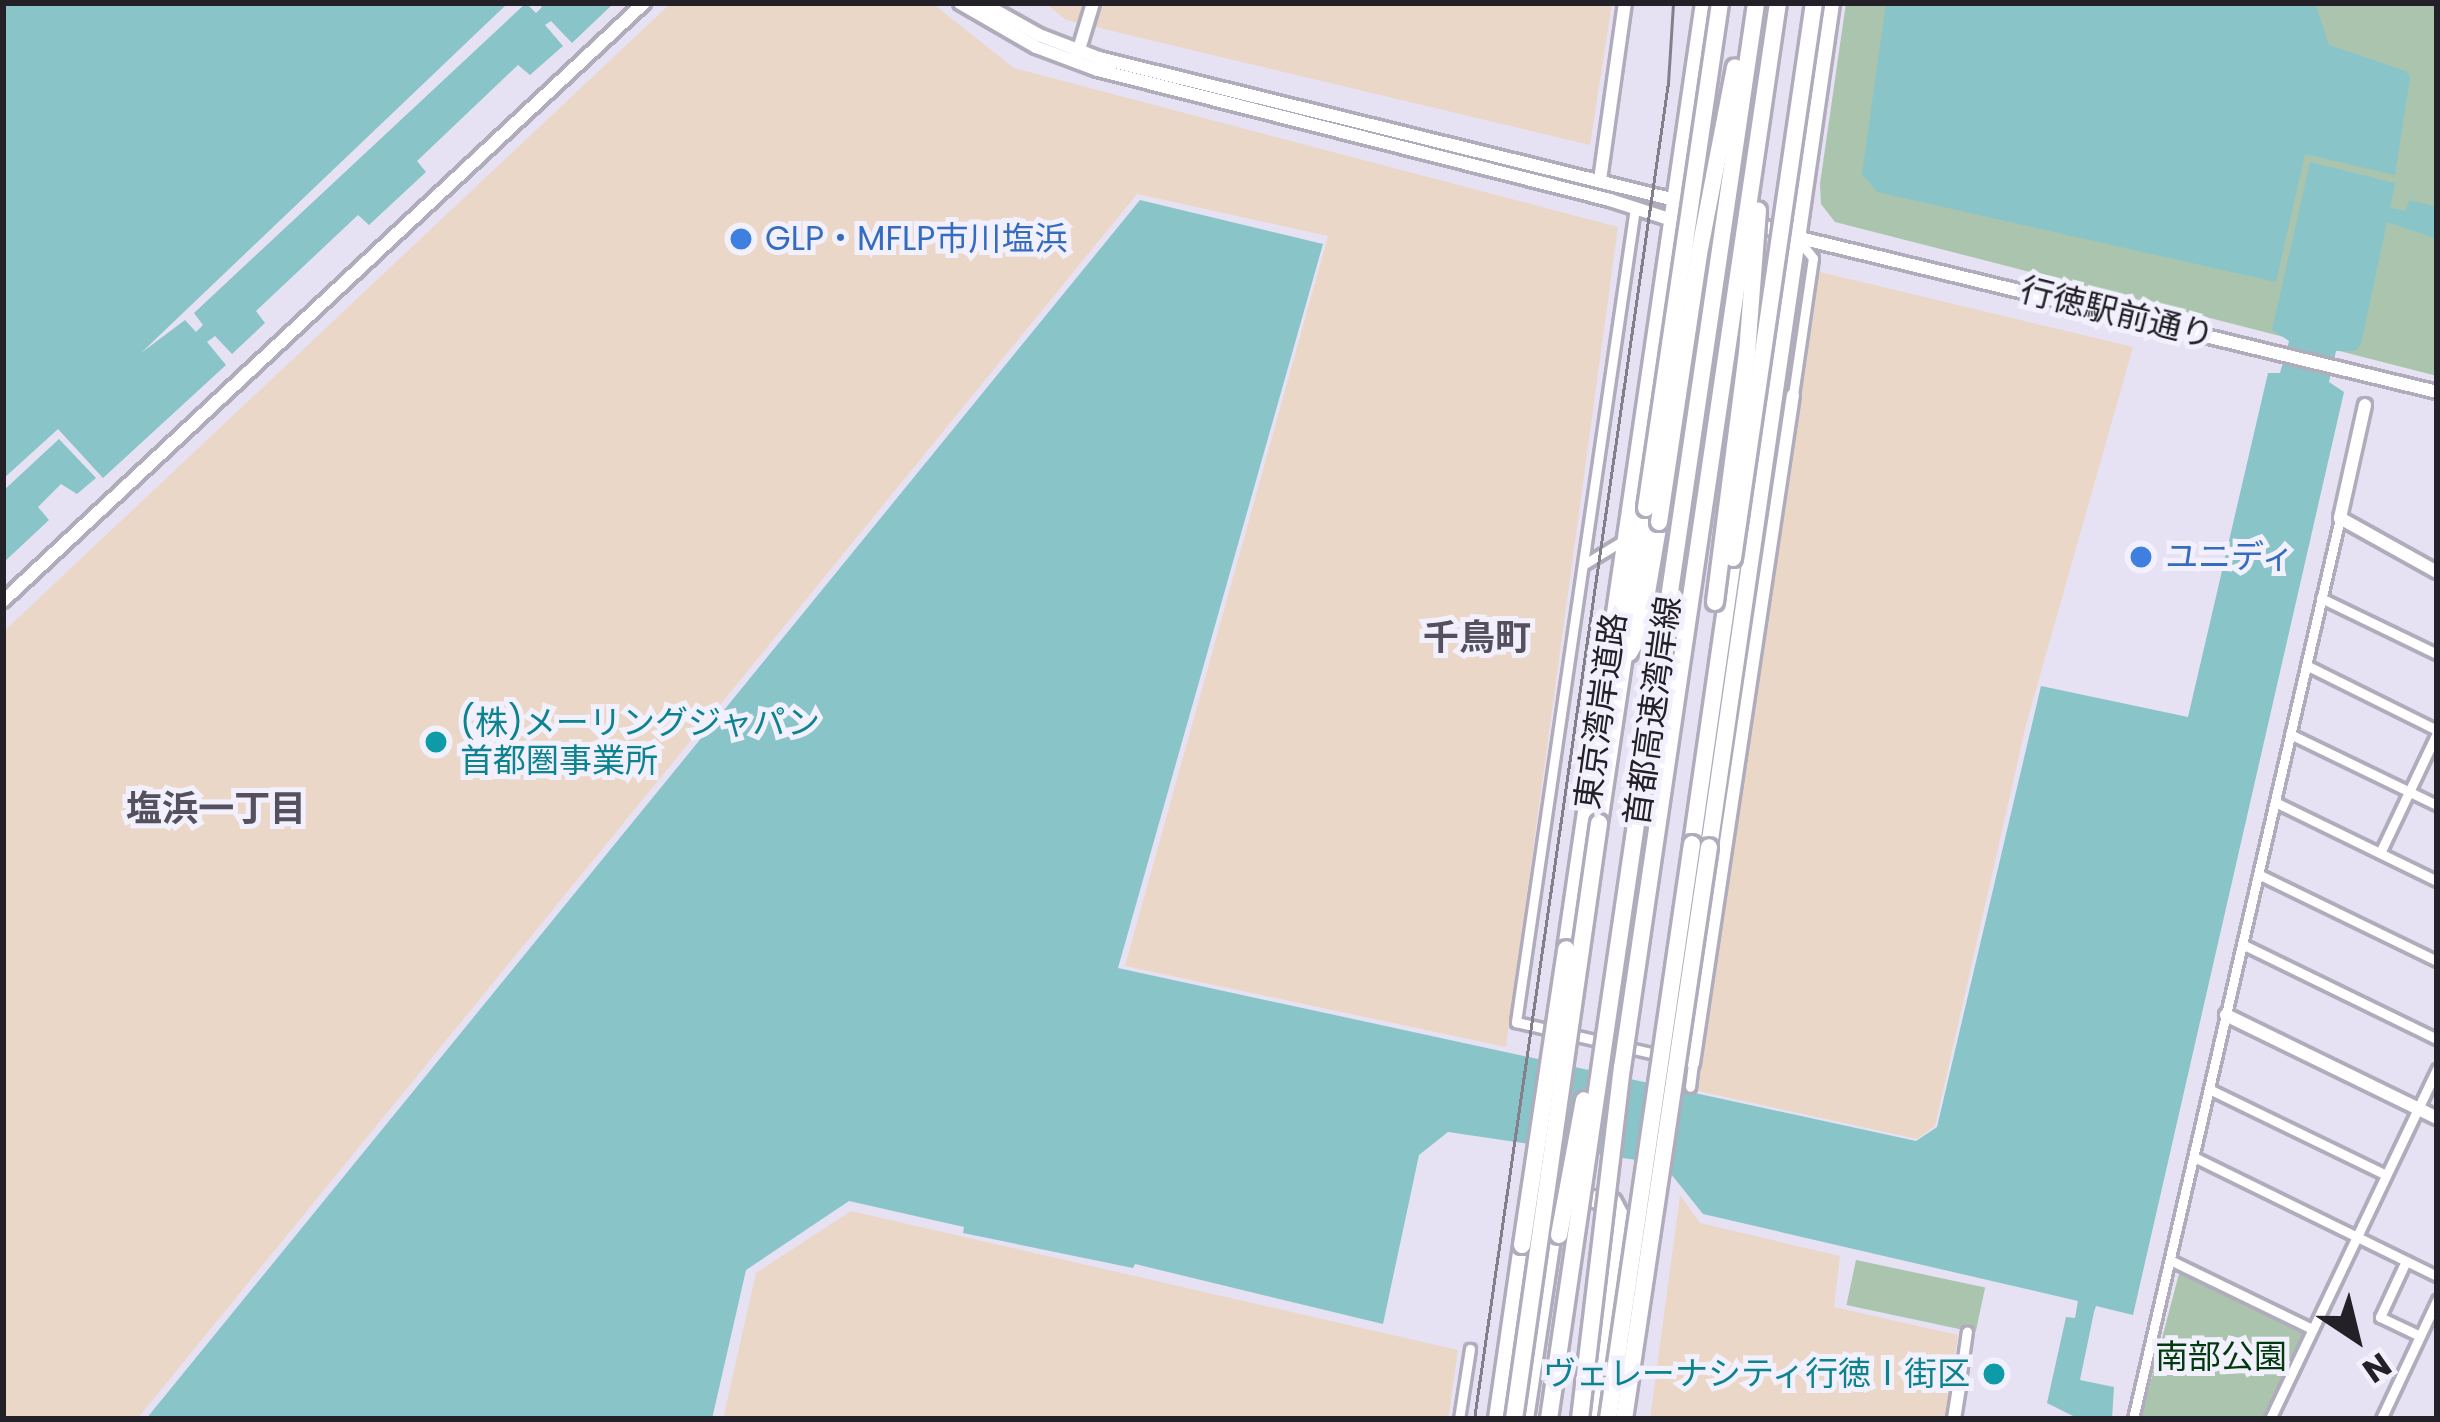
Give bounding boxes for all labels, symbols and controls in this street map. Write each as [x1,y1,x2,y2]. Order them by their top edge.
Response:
place label: GLP・MFLP市川塩浜 [765,219,1067,259]
marker: GLP・MFLP市川塩浜 [728,226,754,252]
street label: 行徳駅前通り [2016,270,2218,356]
place label: ユニディ [2165,537,2297,577]
marker: ユニディ [2128,544,2154,570]
street label: 首都高速湾岸線 [1617,594,1689,828]
street label: 東京湾岸道路 [1568,610,1634,812]
district label: 千鳥町 [1423,616,1531,660]
place label: (株)メーリングジャパン 首都圏事業所 [460,703,820,781]
marker: (株)メーリングジャパン 首都圏事業所 [423,729,449,755]
district label: 塩浜一丁目 [126,787,306,831]
north arrow [2296,1278,2416,1398]
park label: 南部公園 [2155,1337,2287,1377]
text: N [2353,1342,2401,1394]
place label: ヴェレーナシティ行徳Ⅰ街区 [1541,1354,1970,1394]
marker: ヴェレーナシティ行徳Ⅰ街区 [1981,1361,2007,1387]

